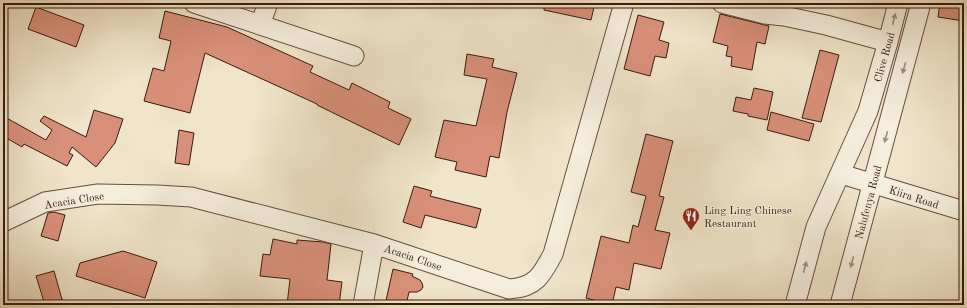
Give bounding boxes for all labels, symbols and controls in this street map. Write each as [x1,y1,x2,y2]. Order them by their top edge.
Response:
one-way arrow [891,13,897,25]
street label: Clive Road [873,31,898,84]
one-way arrow [901,62,907,74]
one-way arrow [883,131,889,143]
street label: Nalufenya Road [854,164,885,240]
street label: Kiira Road [887,185,940,212]
street label: Acacia Close [43,191,105,212]
restaurant icon: Ling Ling Chinese Restaurant [681,206,701,231]
place label: Ling Ling Chinese Restaurant [704,206,792,230]
street label: Acacia Close [382,243,443,273]
one-way arrow [849,256,855,268]
one-way arrow [802,261,808,273]

